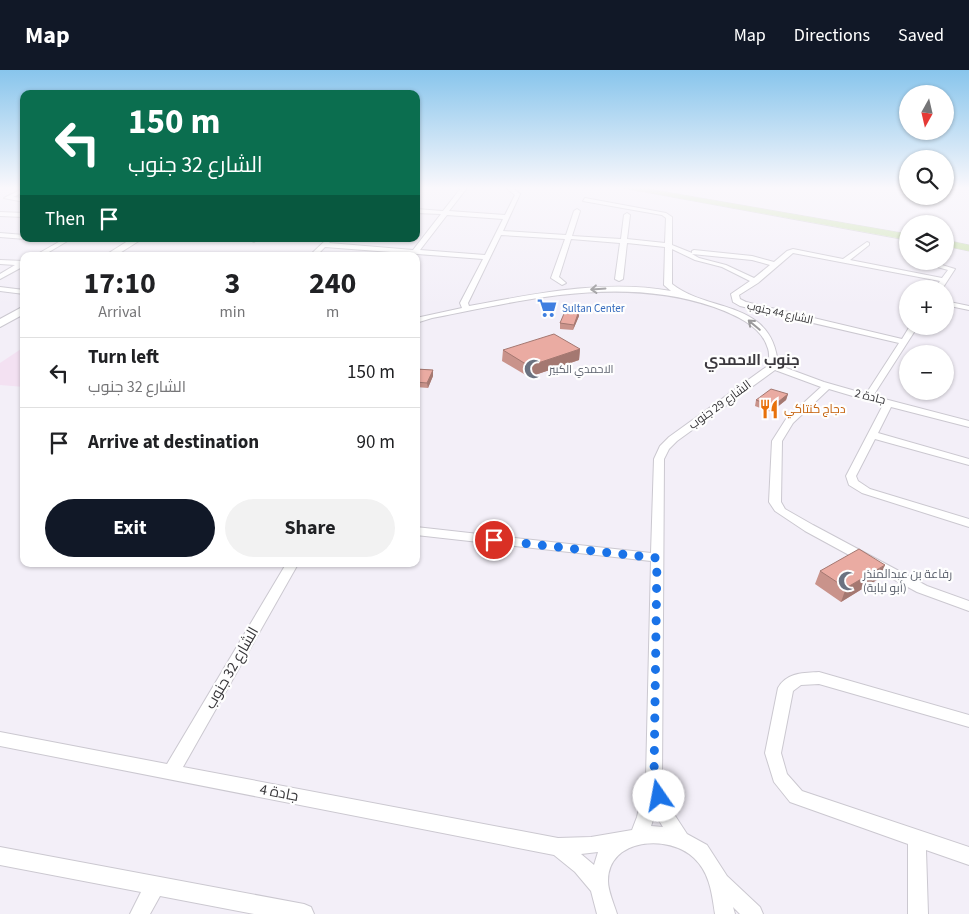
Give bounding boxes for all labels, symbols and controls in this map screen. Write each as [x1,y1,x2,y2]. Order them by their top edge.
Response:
text: Map [25,18,70,53]
text: Map [734,23,766,48]
text: Directions [794,23,870,48]
text: Saved [898,23,944,48]
north arrow [899,85,954,140]
map controls [899,85,954,400]
text: 150 m [128,97,220,147]
icon: left [45,110,110,175]
text: الشارع 32 جنوب [128,149,263,181]
button: search [899,150,954,205]
icon: arrive [95,205,123,233]
text: Then [45,206,85,233]
button: layers [899,215,954,270]
text: 17:10 [84,262,156,305]
text: 3 [224,262,240,305]
text: 240 [309,262,356,305]
button: + [899,280,954,335]
one-way arrow [591,285,607,294]
supermarket icon: Sultan Center [536,297,558,319]
street label: الشارع 44 جنوب [745,298,815,328]
text: Arrival [98,301,141,323]
text: min [219,301,245,323]
text: m [326,301,339,323]
place label: Sultan Center [562,301,625,316]
one-way arrow [747,319,760,330]
text: Turn left [88,344,159,371]
button: − [899,345,954,400]
district label: جنوب الاحمدي [704,350,800,372]
mosque icon: الاحمدي الكبير [523,358,545,380]
icon: left [45,359,73,387]
text: 150 m [347,359,395,386]
place label: الاحمدي الكبير [548,362,614,378]
text: الشارع 32 جنوب [88,376,186,398]
street label: الشارع 29 جنوب [685,377,755,433]
street label: جادة 2 [853,385,887,409]
restaurant icon: دجاج كنتاكي [758,398,780,420]
place label: دجاج كنتاكي [784,401,846,419]
icon: arrive [45,429,73,457]
text: Arrive at destination [88,429,259,456]
text: 90 m [357,429,395,456]
button: Exit [45,499,215,557]
button: Share [225,499,395,557]
pin [473,519,515,561]
icon: arrive [480,526,508,554]
place label: رفاعة بن عبدالمنذر (أبو لبابة) [862,566,952,597]
mosque icon: رفاعة بن عبدالمنذر (أبو لبابة) [837,570,859,592]
street label: الشارع 32 جنوب [200,623,264,713]
position arrow [632,769,684,821]
street label: جادة 4 [258,779,300,807]

